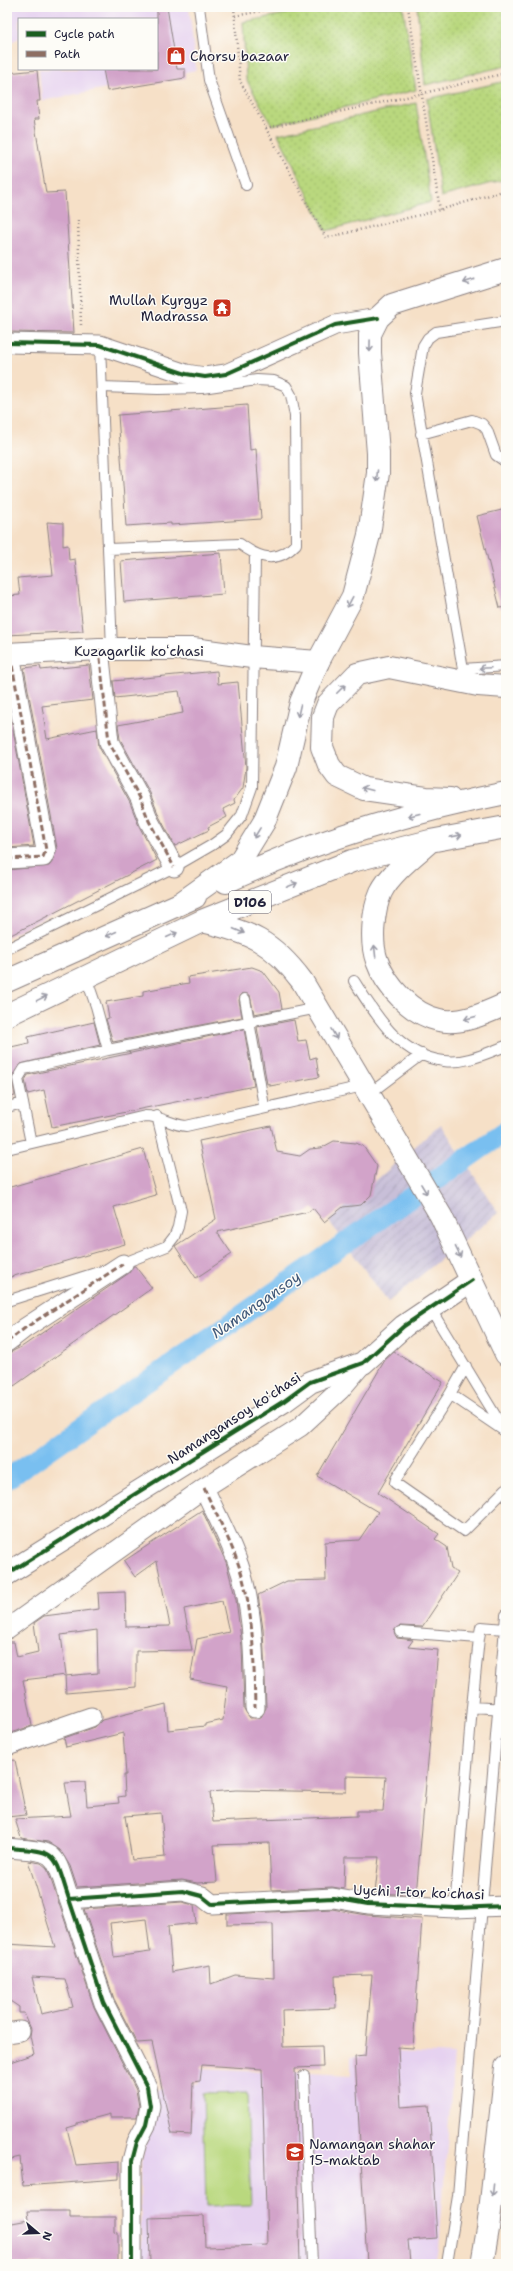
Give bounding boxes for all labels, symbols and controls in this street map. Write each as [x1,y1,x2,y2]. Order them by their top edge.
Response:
legend [18,18,158,70]
text: Cycle path [54,26,115,42]
shop icon: Chorsu bazaar [165,45,187,67]
text: Path [54,46,80,62]
place label: Chorsu bazaar [190,47,290,65]
one-way arrow [463,278,476,285]
place label: Mullah Kyrgyz Madrassa [109,291,208,325]
temple icon: Mullah Kyrgyz Madrassa [211,297,233,319]
one-way arrow [366,339,374,352]
one-way arrow [374,469,381,482]
one-way arrow [345,596,353,608]
street label: Kuzagarlik koʻchasi [74,642,204,660]
one-way arrow [479,664,492,671]
one-way arrow [336,684,346,694]
one-way arrow [294,704,302,717]
one-way arrow [361,785,374,792]
one-way arrow [407,812,420,819]
one-way arrow [253,827,261,839]
one-way arrow [449,832,462,840]
one-way arrow [285,881,297,889]
road number: D106 [229,891,271,913]
one-way arrow [233,927,245,935]
one-way arrow [105,931,117,938]
one-way arrow [165,931,177,938]
one-way arrow [372,945,379,958]
one-way arrow [36,994,48,1001]
one-way arrow [463,1015,476,1022]
one-way arrow [330,1028,338,1040]
one-way arrow [420,1183,428,1194]
one-way arrow [455,1245,462,1257]
water label: Namangansoy [207,1267,305,1343]
street label: Namangansoy koʻchasi [164,1368,304,1468]
street label: Uychi 1-tor koʻchasi [353,1881,485,1903]
place label: Namangan shahar 15-maktab [309,2135,436,2169]
school or university icon: Namangan shahar 15-maktab [284,2141,306,2163]
one-way arrow [489,2183,497,2196]
north arrow [18,2213,58,2253]
text: N [38,2230,55,2243]

